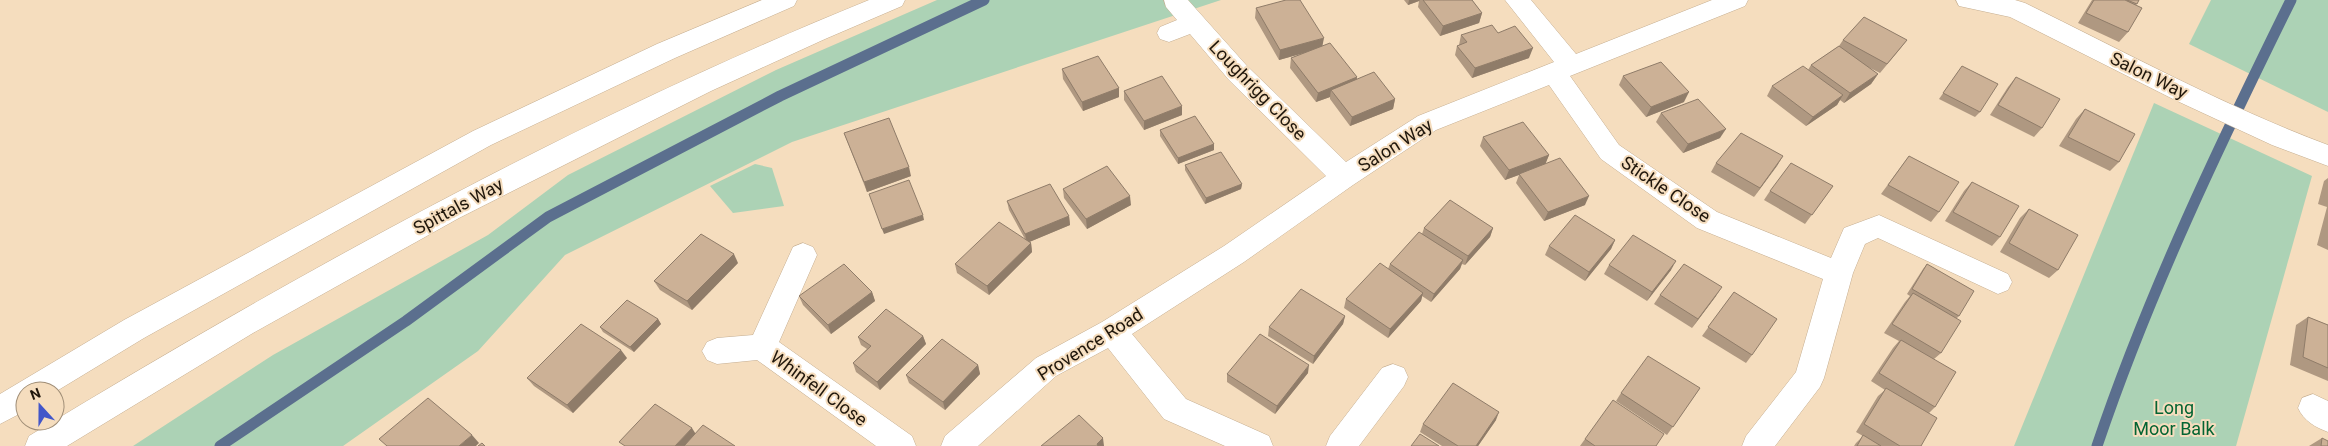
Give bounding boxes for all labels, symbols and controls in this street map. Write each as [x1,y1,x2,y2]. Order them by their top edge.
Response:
street label: Loughrigg Close [1205,36,1311,144]
street label: Salon Way [2107,47,2192,103]
street label: Salon Way [1354,114,1436,176]
street label: Stickle Close [1617,151,1715,227]
street label: Spittals Way [409,173,507,238]
street label: Provence Road [1033,303,1147,385]
street label: Whinfell Close [767,346,871,430]
north arrow [15,381,65,431]
text: N [28,385,43,403]
park label: Long Moor Balk [2133,397,2216,439]

